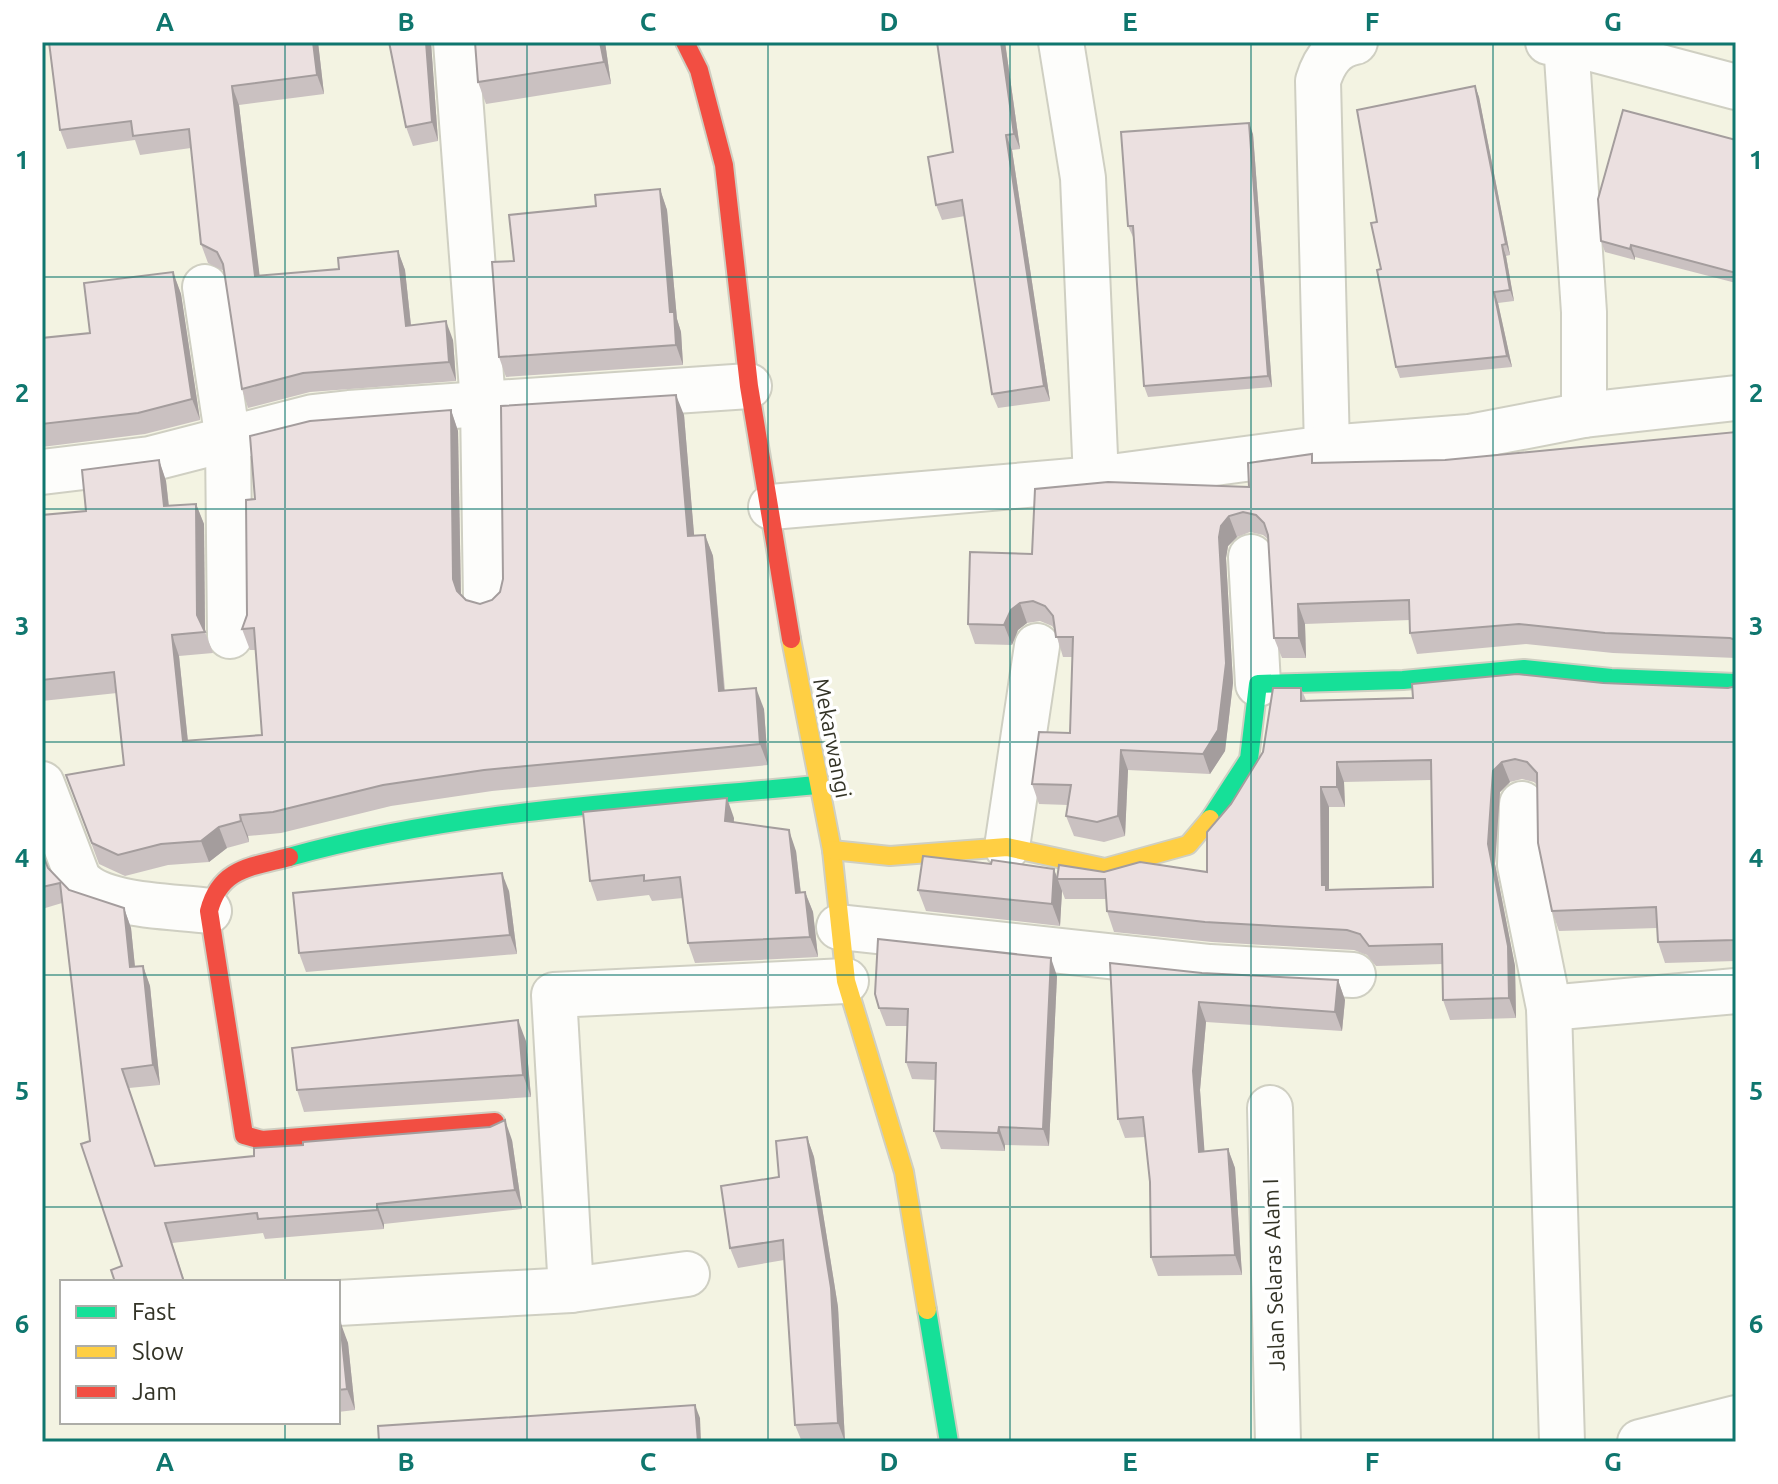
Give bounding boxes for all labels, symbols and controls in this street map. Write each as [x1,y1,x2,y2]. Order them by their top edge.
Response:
text: A [156,7,175,36]
text: B [397,7,415,36]
text: C [640,7,657,36]
text: D [880,7,898,36]
text: E [1122,7,1138,36]
text: F [1365,7,1379,36]
text: G [1604,7,1622,36]
text: 1 [15,145,29,174]
text: 1 [1749,145,1763,174]
text: 2 [15,378,29,407]
text: 2 [1749,378,1763,407]
text: 3 [15,611,29,640]
text: 3 [1749,611,1763,640]
street label: Mekarwangi [809,676,857,800]
text: 4 [15,843,29,872]
text: 4 [1749,843,1763,872]
text: 5 [15,1076,29,1105]
text: 5 [1749,1076,1763,1105]
street label: Jalan Selaras Alam I [1257,1178,1289,1372]
legend [60,1280,340,1424]
text: Fast [132,1298,176,1325]
text: 6 [15,1309,29,1338]
text: 6 [1749,1309,1763,1338]
text: Slow [132,1338,184,1365]
text: Jam [132,1378,177,1405]
text: A [156,1447,175,1476]
text: B [397,1447,415,1476]
text: C [640,1447,657,1476]
text: D [880,1447,898,1476]
text: E [1122,1447,1138,1476]
text: F [1365,1447,1379,1476]
text: G [1604,1447,1622,1476]

